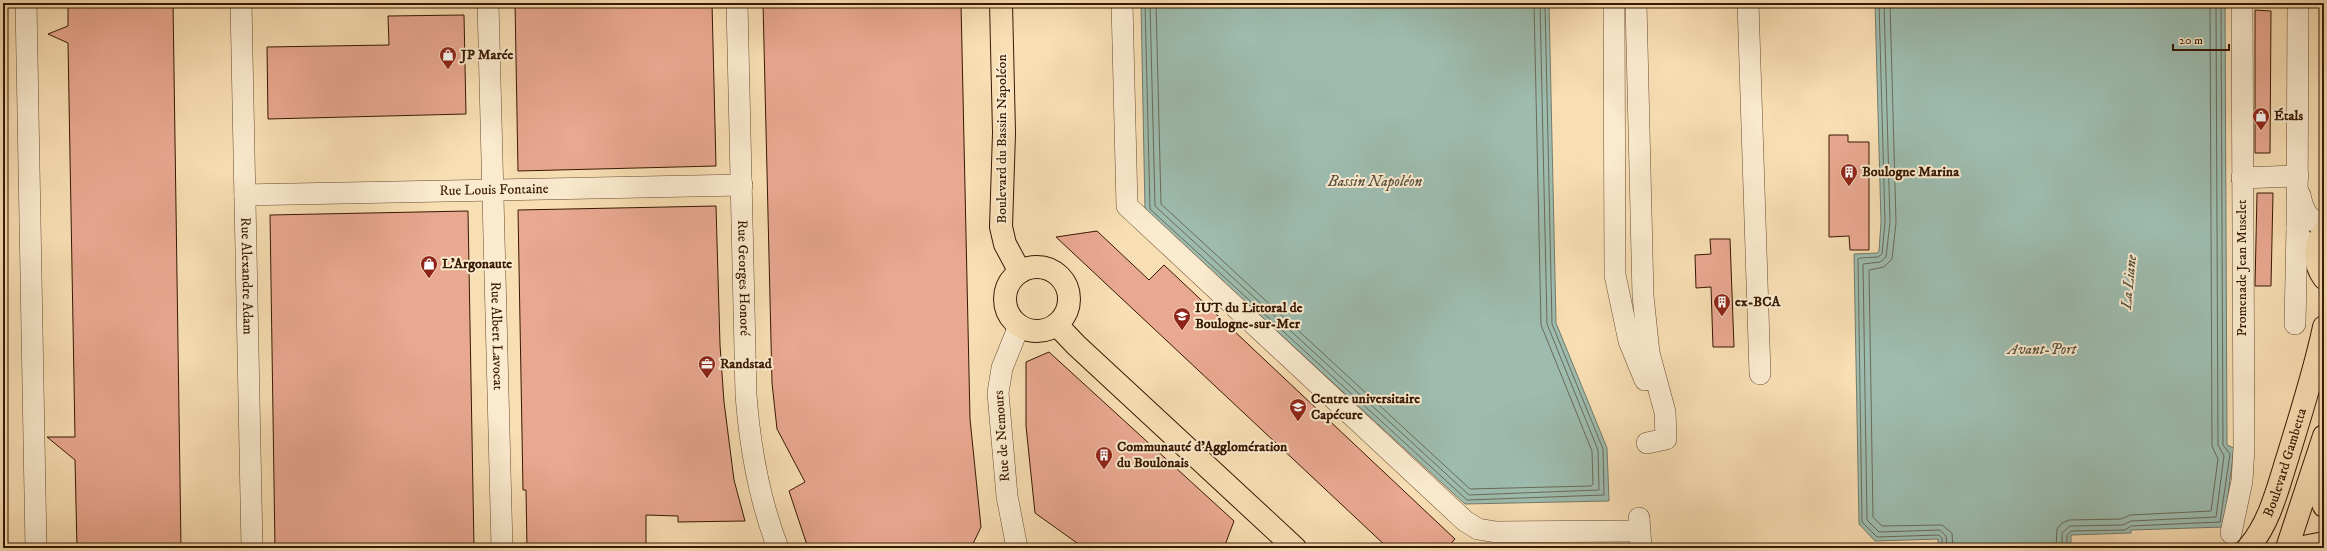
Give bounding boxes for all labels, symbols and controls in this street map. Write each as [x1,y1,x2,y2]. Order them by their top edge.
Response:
scale bar [2173,26,2229,52]
text: 20 m [2179,33,2203,48]
shop icon: JP Marée [438,45,458,70]
place label: JP Marée [459,46,514,64]
street label: Boulevard du Bassin Napoléon [993,54,1011,224]
shop icon: Étals [2251,106,2271,131]
place label: Étals [2274,107,2304,125]
building icon: Boulogne Marina [1839,162,1859,187]
place label: Boulogne Marina [1862,163,1960,181]
water label: Bassin Napoléon [1327,172,1422,191]
street label: Rue Louis Fontaine [439,180,549,200]
street label: Promenade Jean Muselet [2233,199,2251,337]
street label: Rue Alexandre Adam [236,217,257,335]
street label: Rue Georges Honoré [733,220,754,336]
water label: La Liane [2117,253,2141,311]
shop icon: L'Argonaute [419,254,439,279]
place label: L'Argonaute [442,255,512,273]
street label: Rue Albert Lavocat [486,281,507,391]
building icon: ex-BCA [1712,292,1732,317]
place label: ex-BCA [1735,293,1782,311]
place label: IUT du Littoral de Boulogne-sur-Mer [1195,299,1303,333]
school or university icon: IUT du Littoral de Boulogne-sur-Mer [1172,306,1192,331]
water label: Avant-Port [2006,340,2078,359]
office icon: Randstad [697,354,717,379]
place label: Randstad [720,355,773,373]
street label: Rue de Nemours [990,389,1014,482]
place label: Centre universitaire Capécure [1311,390,1420,424]
school or university icon: Centre universitaire Capécure [1288,397,1308,422]
street label: Boulevard Gambetta [2259,406,2311,520]
place label: Communauté d'Agglomération du Boulonais [1117,438,1288,472]
building icon: Communauté d'Agglomération du Boulonais [1094,445,1114,470]

